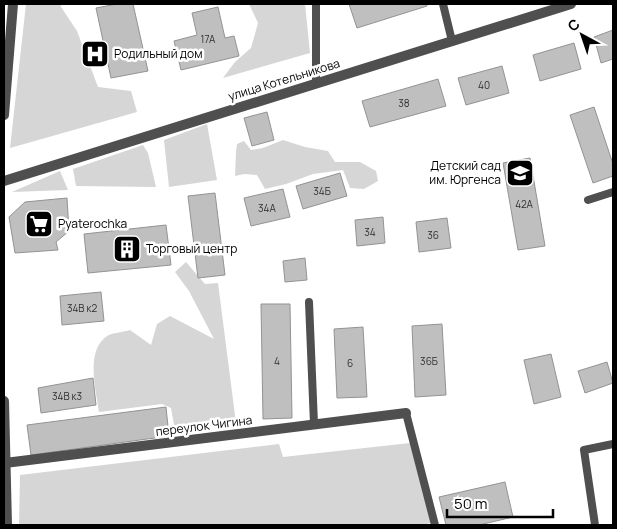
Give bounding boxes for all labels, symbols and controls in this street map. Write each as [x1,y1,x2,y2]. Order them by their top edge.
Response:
north arrow [557,10,607,60]
text: С [563,14,583,35]
house number: 17А [201,32,216,46]
hospital icon: Родильный дом [80,39,110,69]
place label: Родильный дом [114,45,202,62]
street label: улица Котельникова [226,54,342,105]
house number: 40 [478,78,490,92]
house number: 38 [398,96,410,110]
place label: Детский сад им. Юргенса [429,157,501,188]
school or university icon: Детский сад им. Юргенса [505,158,535,188]
house number: 34Б [313,184,331,198]
house number: 42А [515,197,534,211]
house number: 34А [258,201,277,215]
supermarket icon: Pyaterochka [24,209,54,239]
place label: Pyaterochka [58,215,127,232]
house number: 34 [364,225,376,239]
house number: 36 [427,228,439,242]
building icon: Торговый центр [112,234,142,264]
place label: Торговый центр [146,240,237,257]
house number: 34В к2 [67,301,97,315]
house number: 4 [274,354,280,368]
house number: 36Б [420,354,438,368]
house number: 6 [347,356,353,370]
house number: 34В к3 [52,389,82,403]
street label: переулок Чигина [155,411,253,440]
scale bar [447,486,553,518]
text: 50 m [454,493,488,514]

